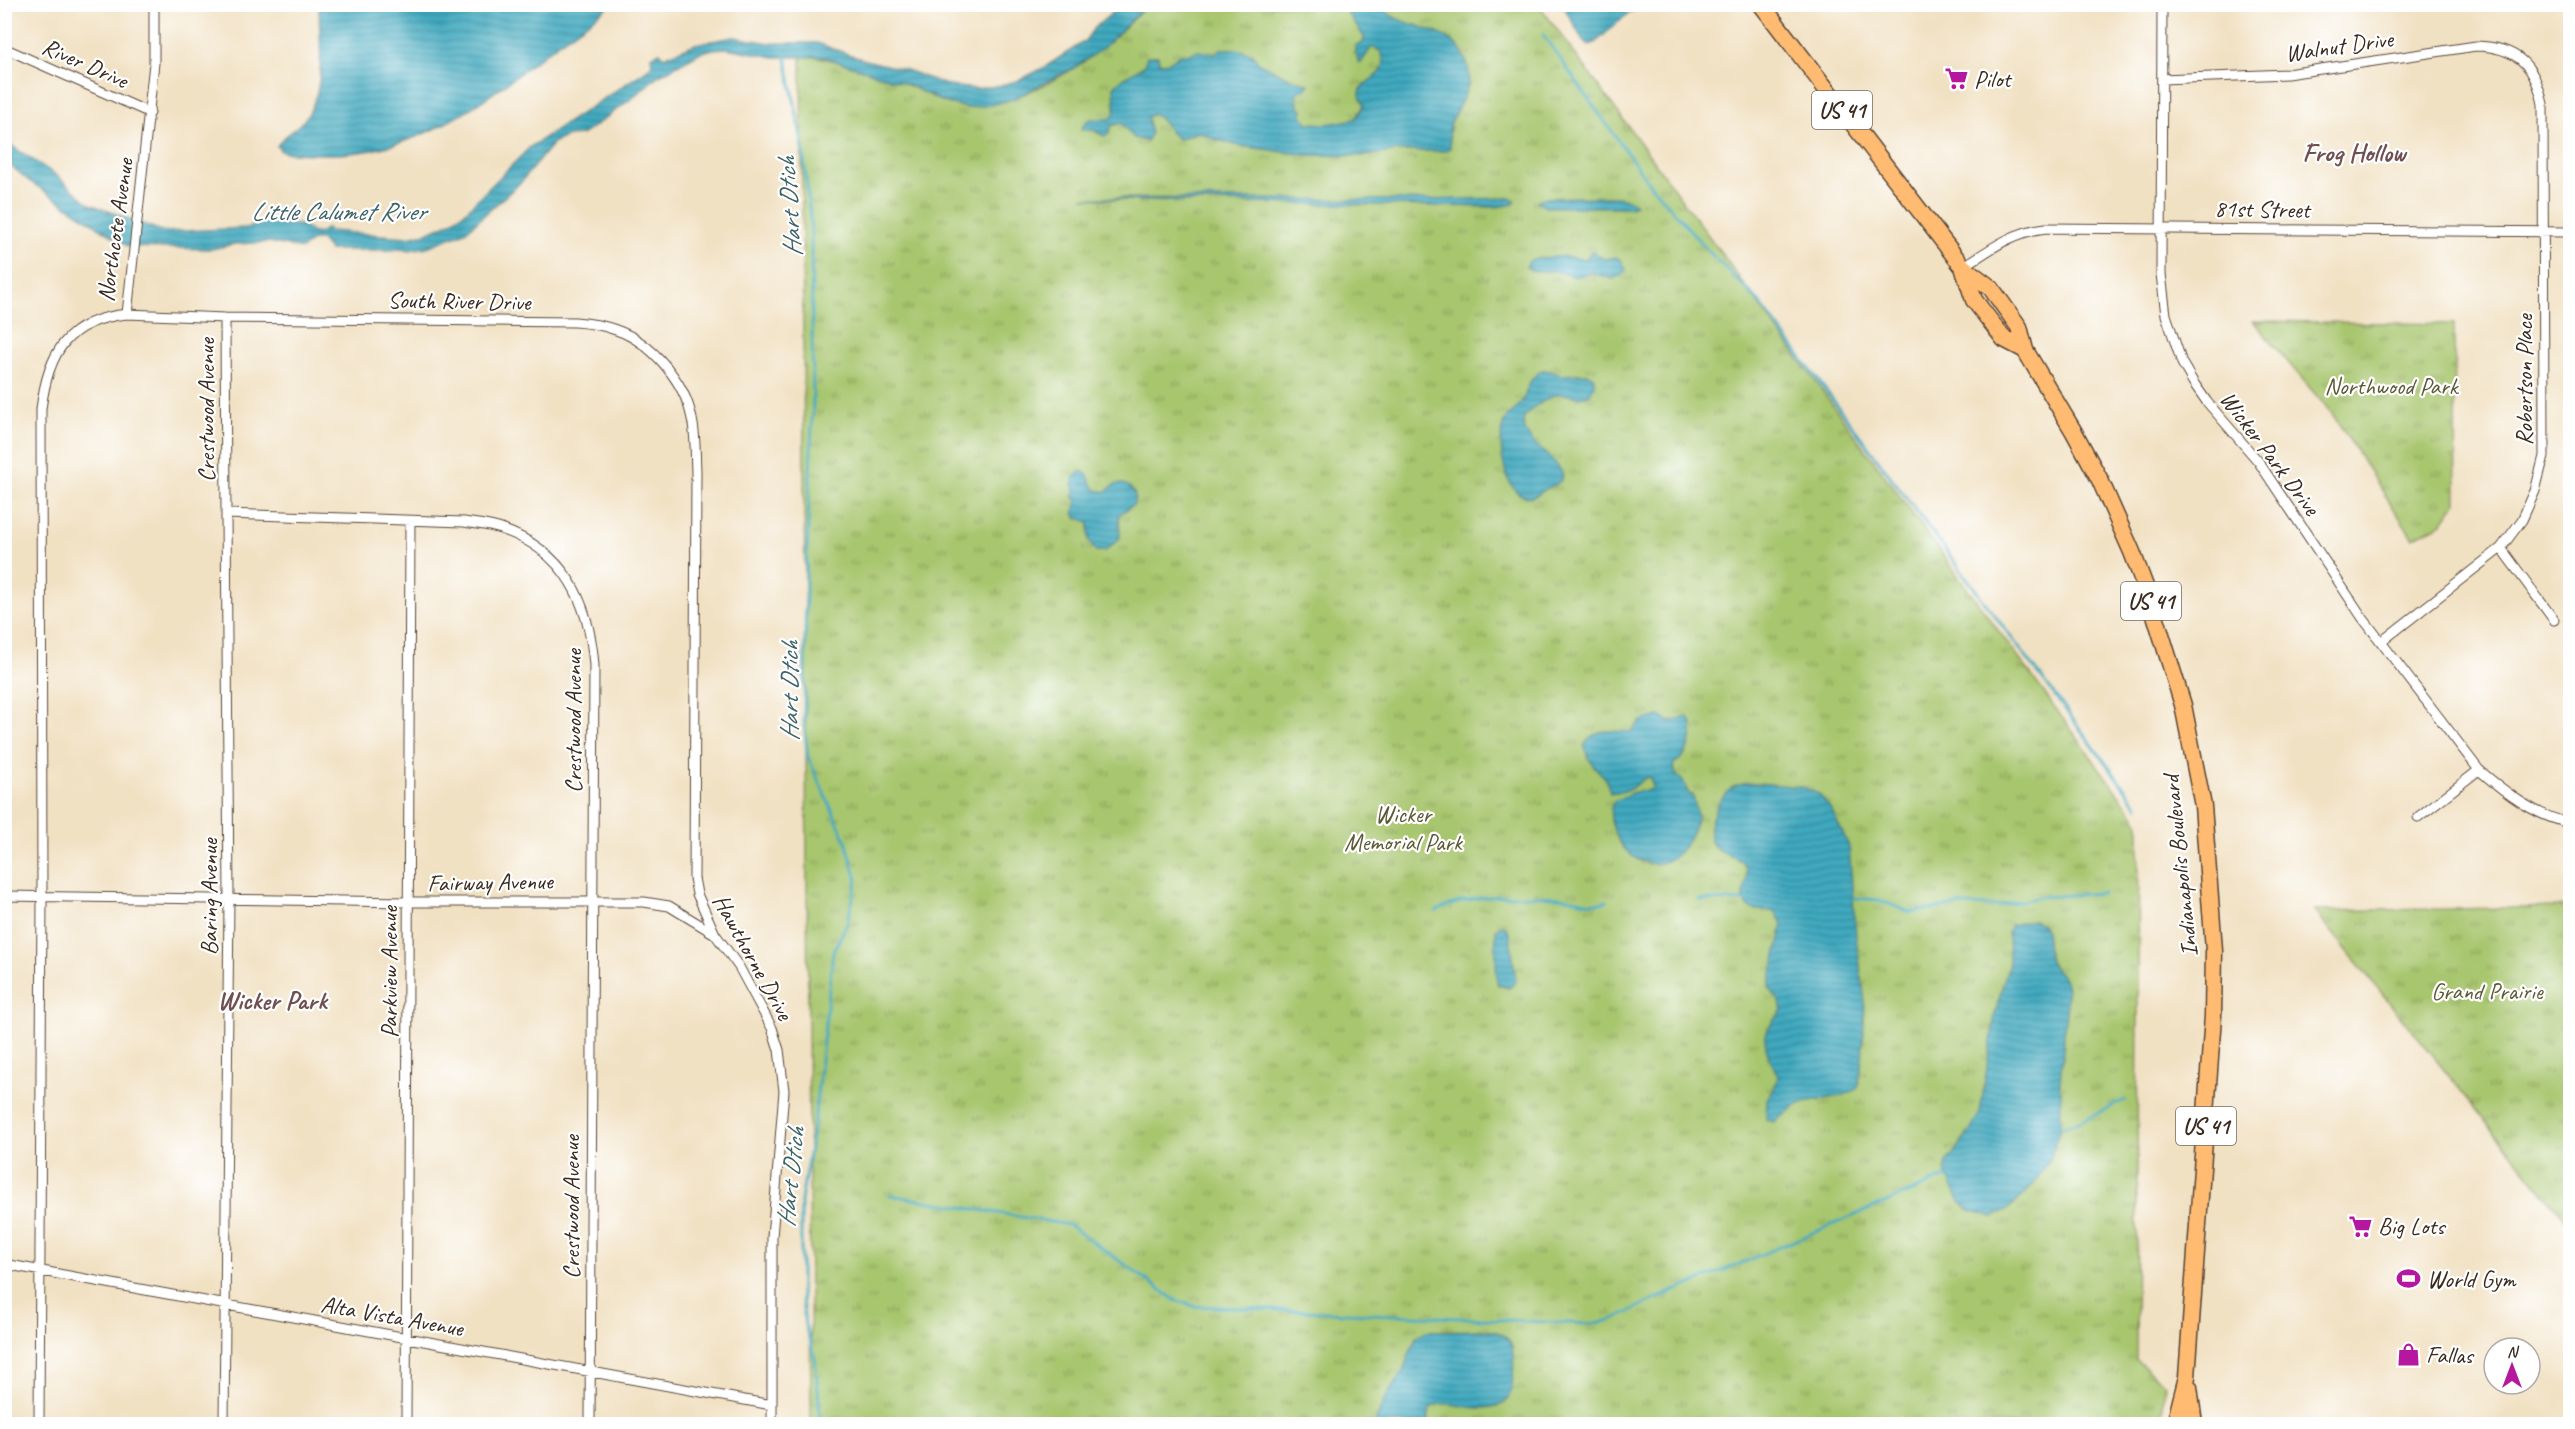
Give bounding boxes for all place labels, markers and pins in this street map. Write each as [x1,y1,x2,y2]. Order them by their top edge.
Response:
place label: Pilot [1974,64,2012,94]
supermarket icon: Pilot [1943,66,1969,92]
place label: Big Lots [2378,1211,2446,1241]
supermarket icon: Big Lots [2347,1213,2373,1239]
place label: World Gym [2427,1264,2517,1294]
sports icon: World Gym [2396,1266,2422,1292]
place label: Fallas [2426,1340,2474,1370]
shop icon: Fallas [2395,1342,2421,1368]

